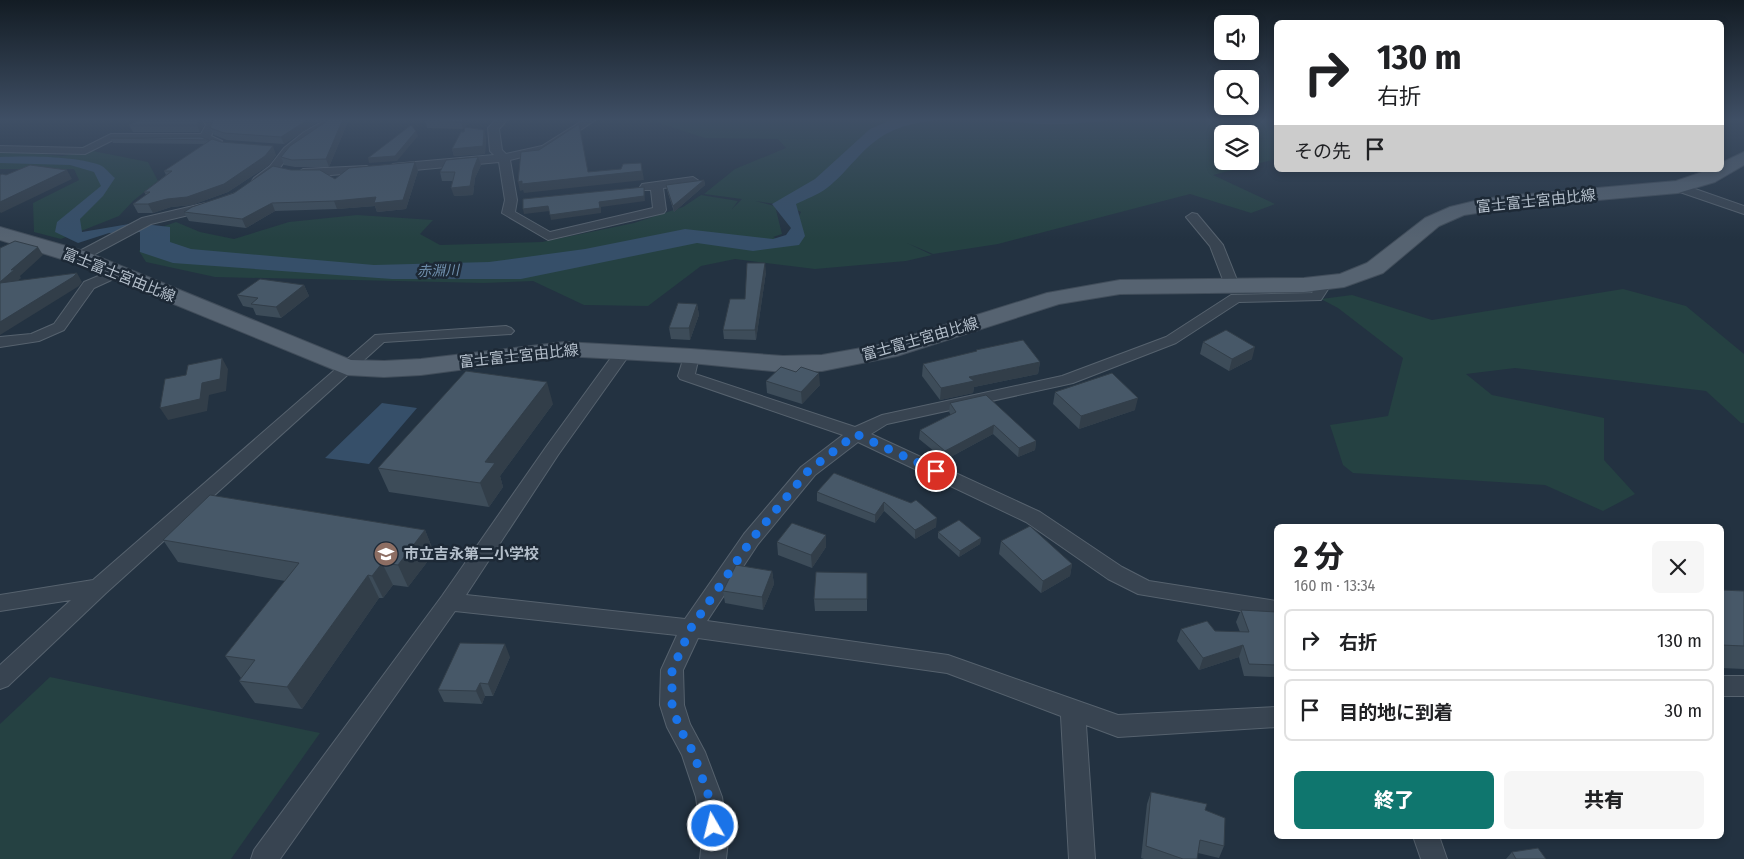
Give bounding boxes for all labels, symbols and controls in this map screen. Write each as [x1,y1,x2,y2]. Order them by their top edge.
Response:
map controls [1214,15,1259,170]
button: sound [1214,15,1259,60]
text: 130 m [1377,36,1461,78]
icon: right [1294,40,1359,105]
button: search [1214,70,1259,115]
text: 右折 [1377,83,1421,110]
button: layers [1214,125,1259,170]
icon: arrive [1361,135,1389,163]
text: その先 [1294,140,1351,163]
street label: 富士富士宮由比線 [1475,186,1597,216]
street label: 富士富士宮由比線 [60,244,178,306]
water label: 赤淵川 [417,262,461,280]
street label: 富士富士宮由比線 [860,314,980,364]
street label: 富士富士宮由比線 [458,341,580,371]
pin [915,450,957,492]
icon: arrive [922,457,950,485]
text: 2 分 [1294,539,1344,575]
school or university icon: 市立吉永第二小学校 [373,541,399,567]
button: close [1652,541,1704,593]
place label: 市立吉永第二小学校 [404,545,539,563]
text: 160 m · 13:34 [1294,576,1375,595]
icon: right [1296,626,1324,654]
text: 130 m [1657,629,1702,652]
text: 右折 [1339,631,1377,654]
icon: arrive [1296,696,1324,724]
text: 30 m [1664,699,1702,722]
text: 目的地に到着 [1339,701,1453,724]
button: 終了 [1294,771,1494,829]
button: 共有 [1504,771,1704,829]
position arrow [686,799,738,851]

